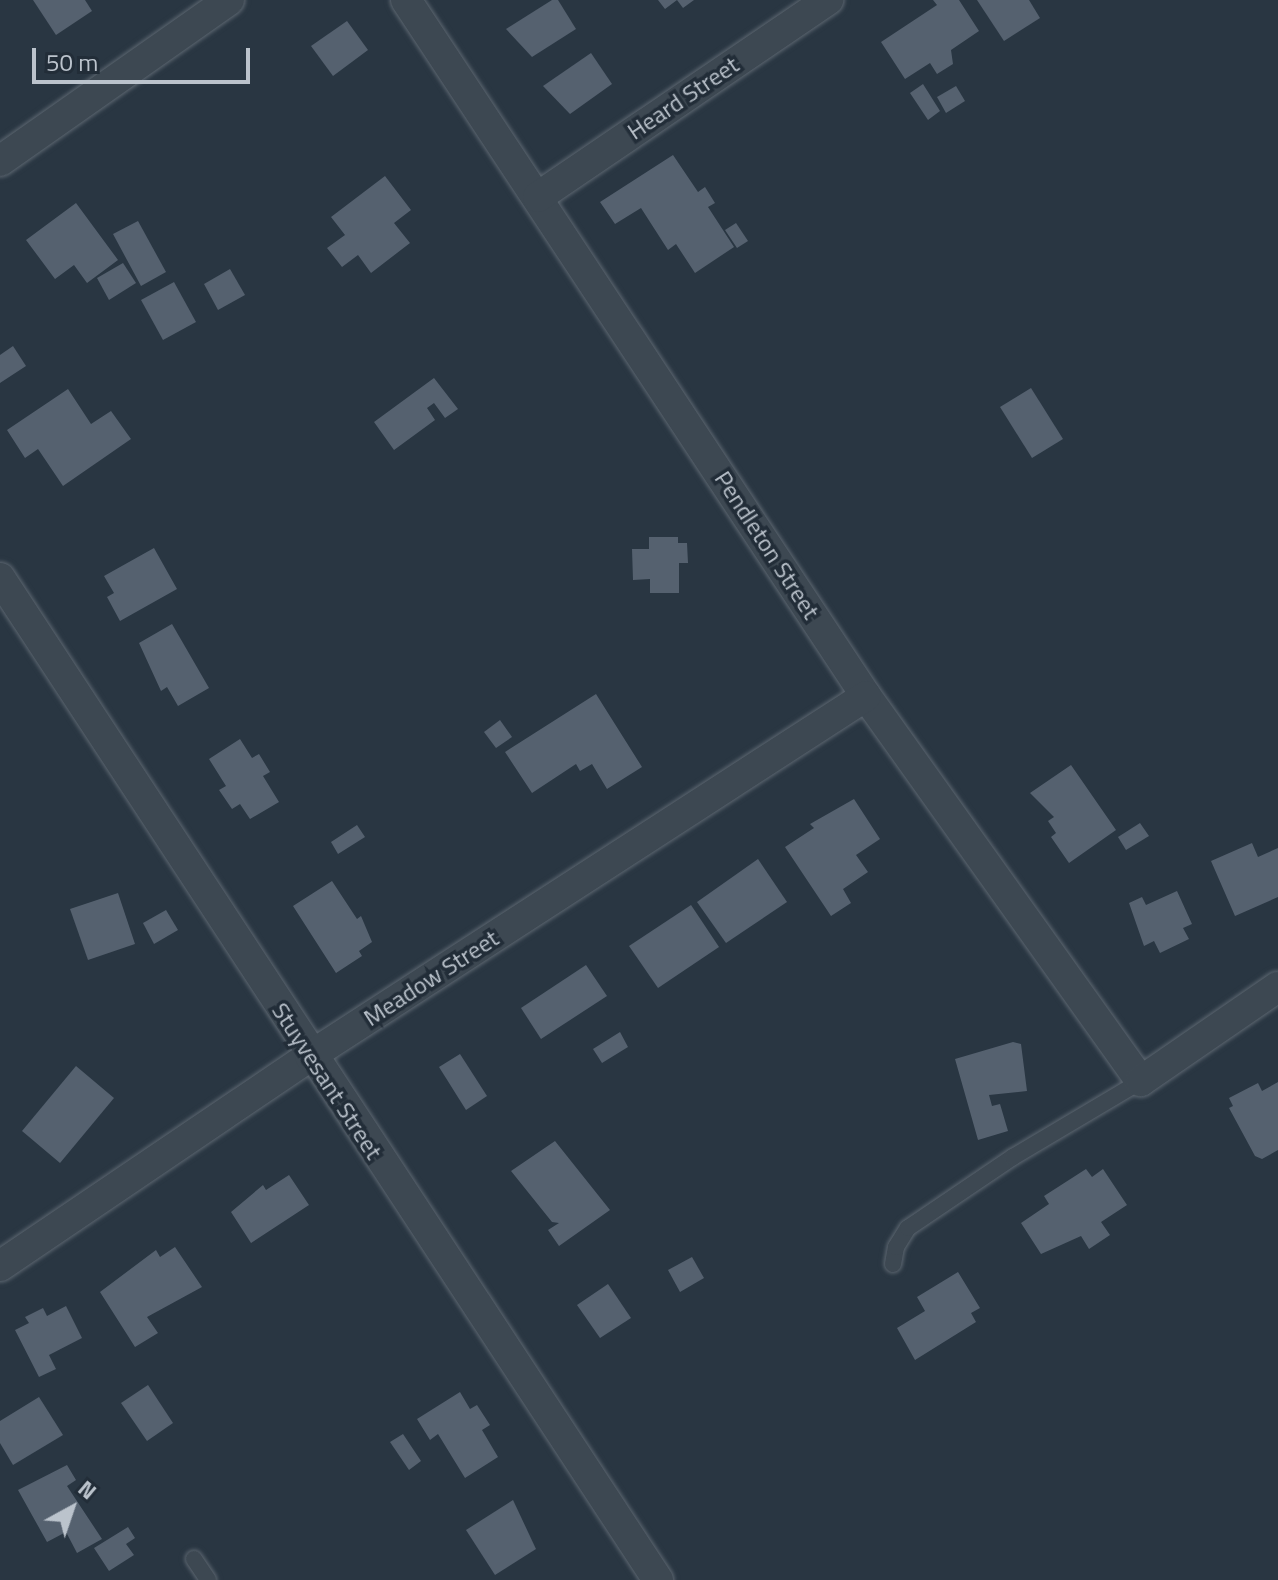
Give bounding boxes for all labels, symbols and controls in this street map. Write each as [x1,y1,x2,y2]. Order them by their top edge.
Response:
scale bar [36,32,254,82]
text: 50 m [46,44,98,80]
street label: Heard Street [622,50,744,146]
street label: Pendleton Street [708,466,826,624]
street label: Meadow Street [358,924,504,1032]
street label: Stuyvesant Street [266,997,388,1165]
north arrow [32,1468,112,1548]
text: N [71,1472,104,1508]

